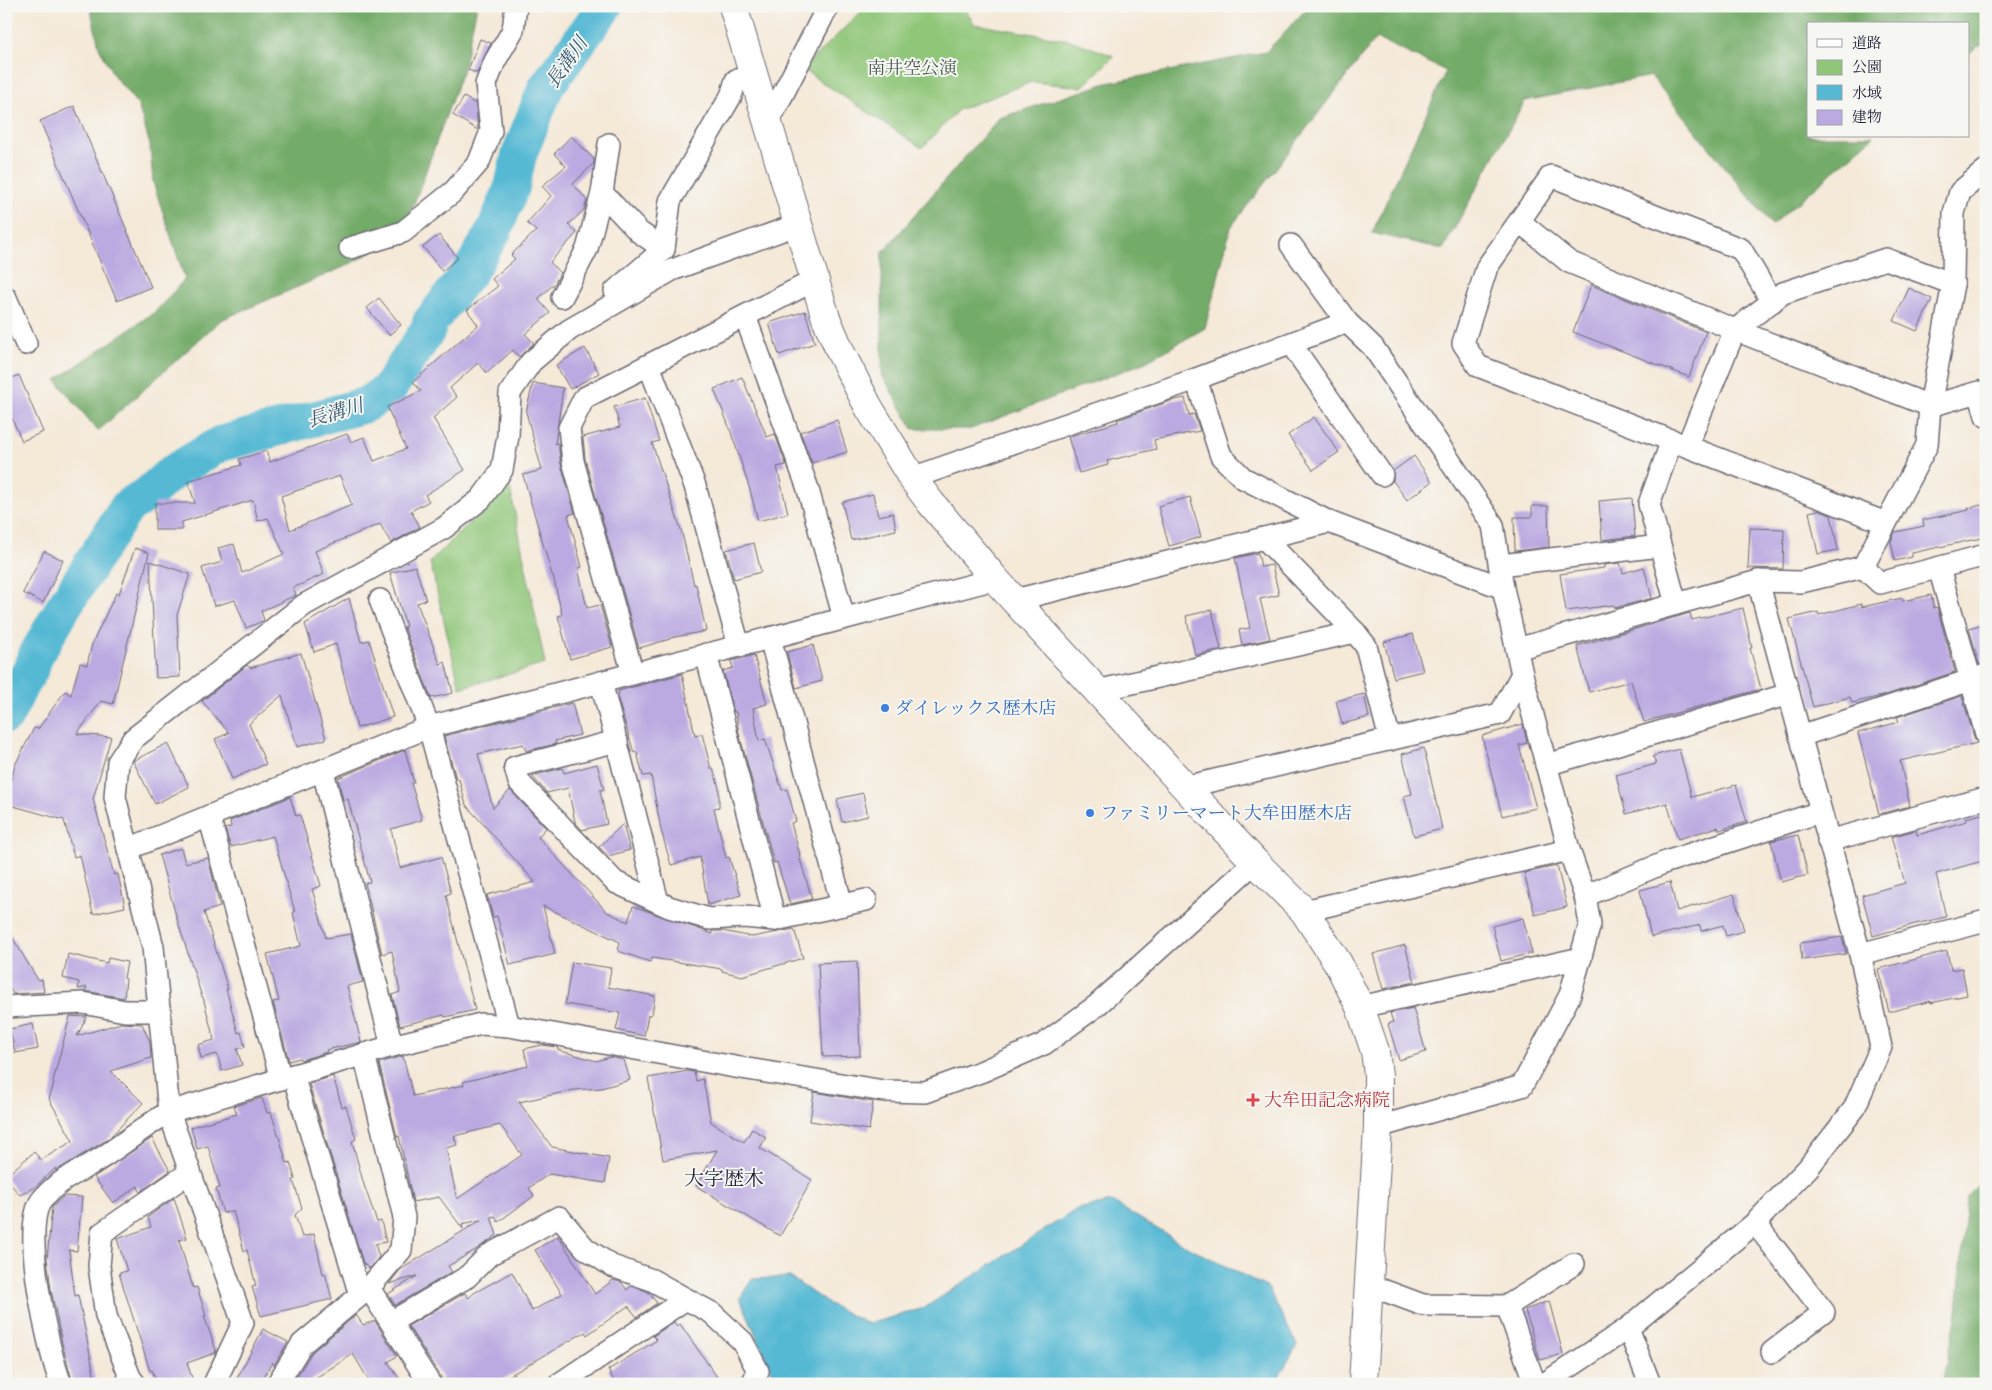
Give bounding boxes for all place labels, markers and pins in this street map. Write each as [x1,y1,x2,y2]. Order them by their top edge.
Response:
place label: ダイレックス歴木店 [895,696,1056,720]
marker: ダイレックス歴木店 [879,702,891,714]
place label: ファミリーマート大牟田歴木店 [1100,801,1352,825]
marker: ファミリーマート大牟田歴木店 [1084,807,1096,819]
place label: 大牟田記念病院 [1264,1088,1390,1112]
marker: 大牟田記念病院 [1246,1093,1260,1107]

